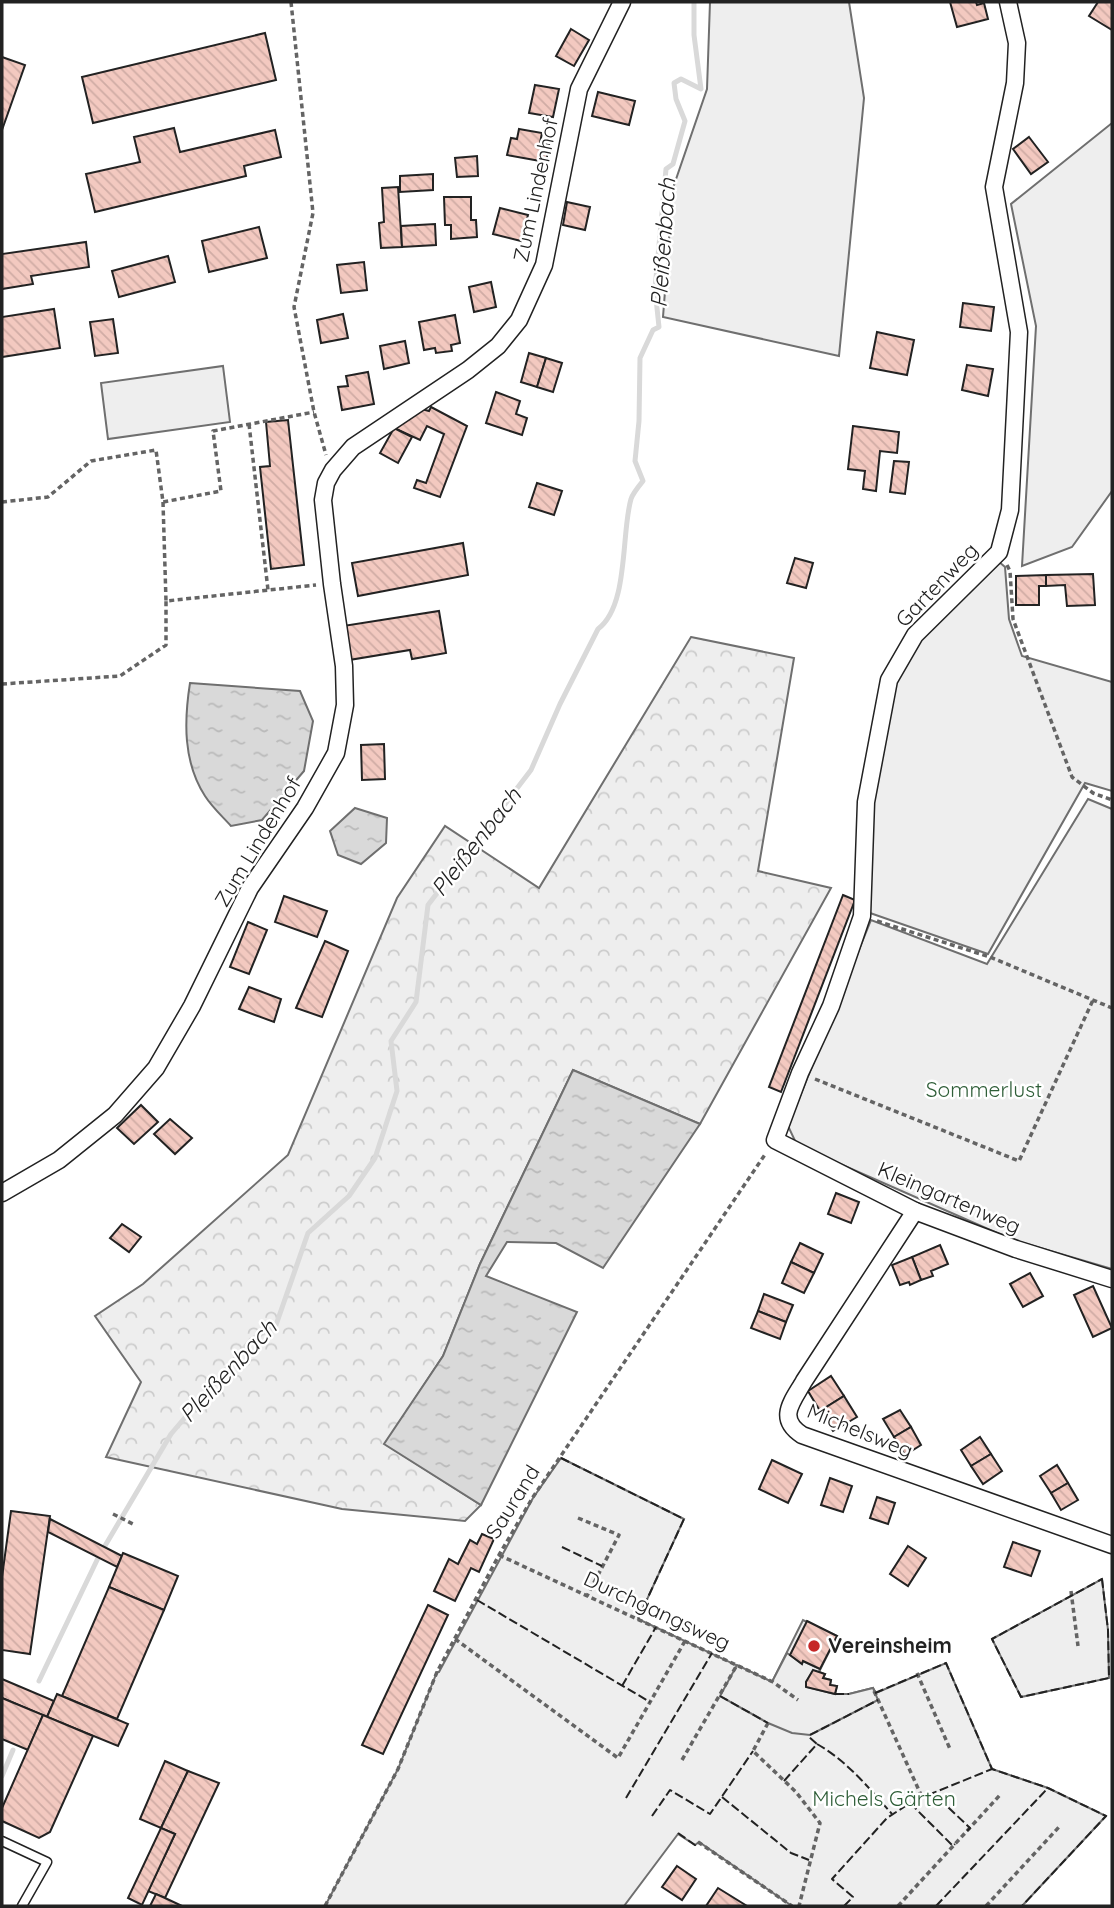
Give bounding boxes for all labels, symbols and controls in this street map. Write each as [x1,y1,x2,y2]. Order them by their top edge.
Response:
street label: Zum Lindenhof [507,115,563,264]
water label: Pleißenbach [644,176,682,309]
street label: Gartenweg [890,537,983,632]
street label: Zum Lindenhof [208,771,306,911]
water label: Pleißenbach [424,781,528,902]
park label: Sommerlust [926,1076,1042,1102]
street label: Kleingartenweg [874,1155,1025,1239]
water label: Pleißenbach [173,1313,283,1428]
street label: Michelsweg [804,1397,917,1463]
street label: Saurand [479,1460,545,1543]
street label: Durchgangsweg [580,1565,735,1655]
place label: Vereinsheim [828,1632,952,1658]
marker: Vereinsheim [806,1638,822,1654]
park label: Michels Gärten [812,1785,956,1811]

